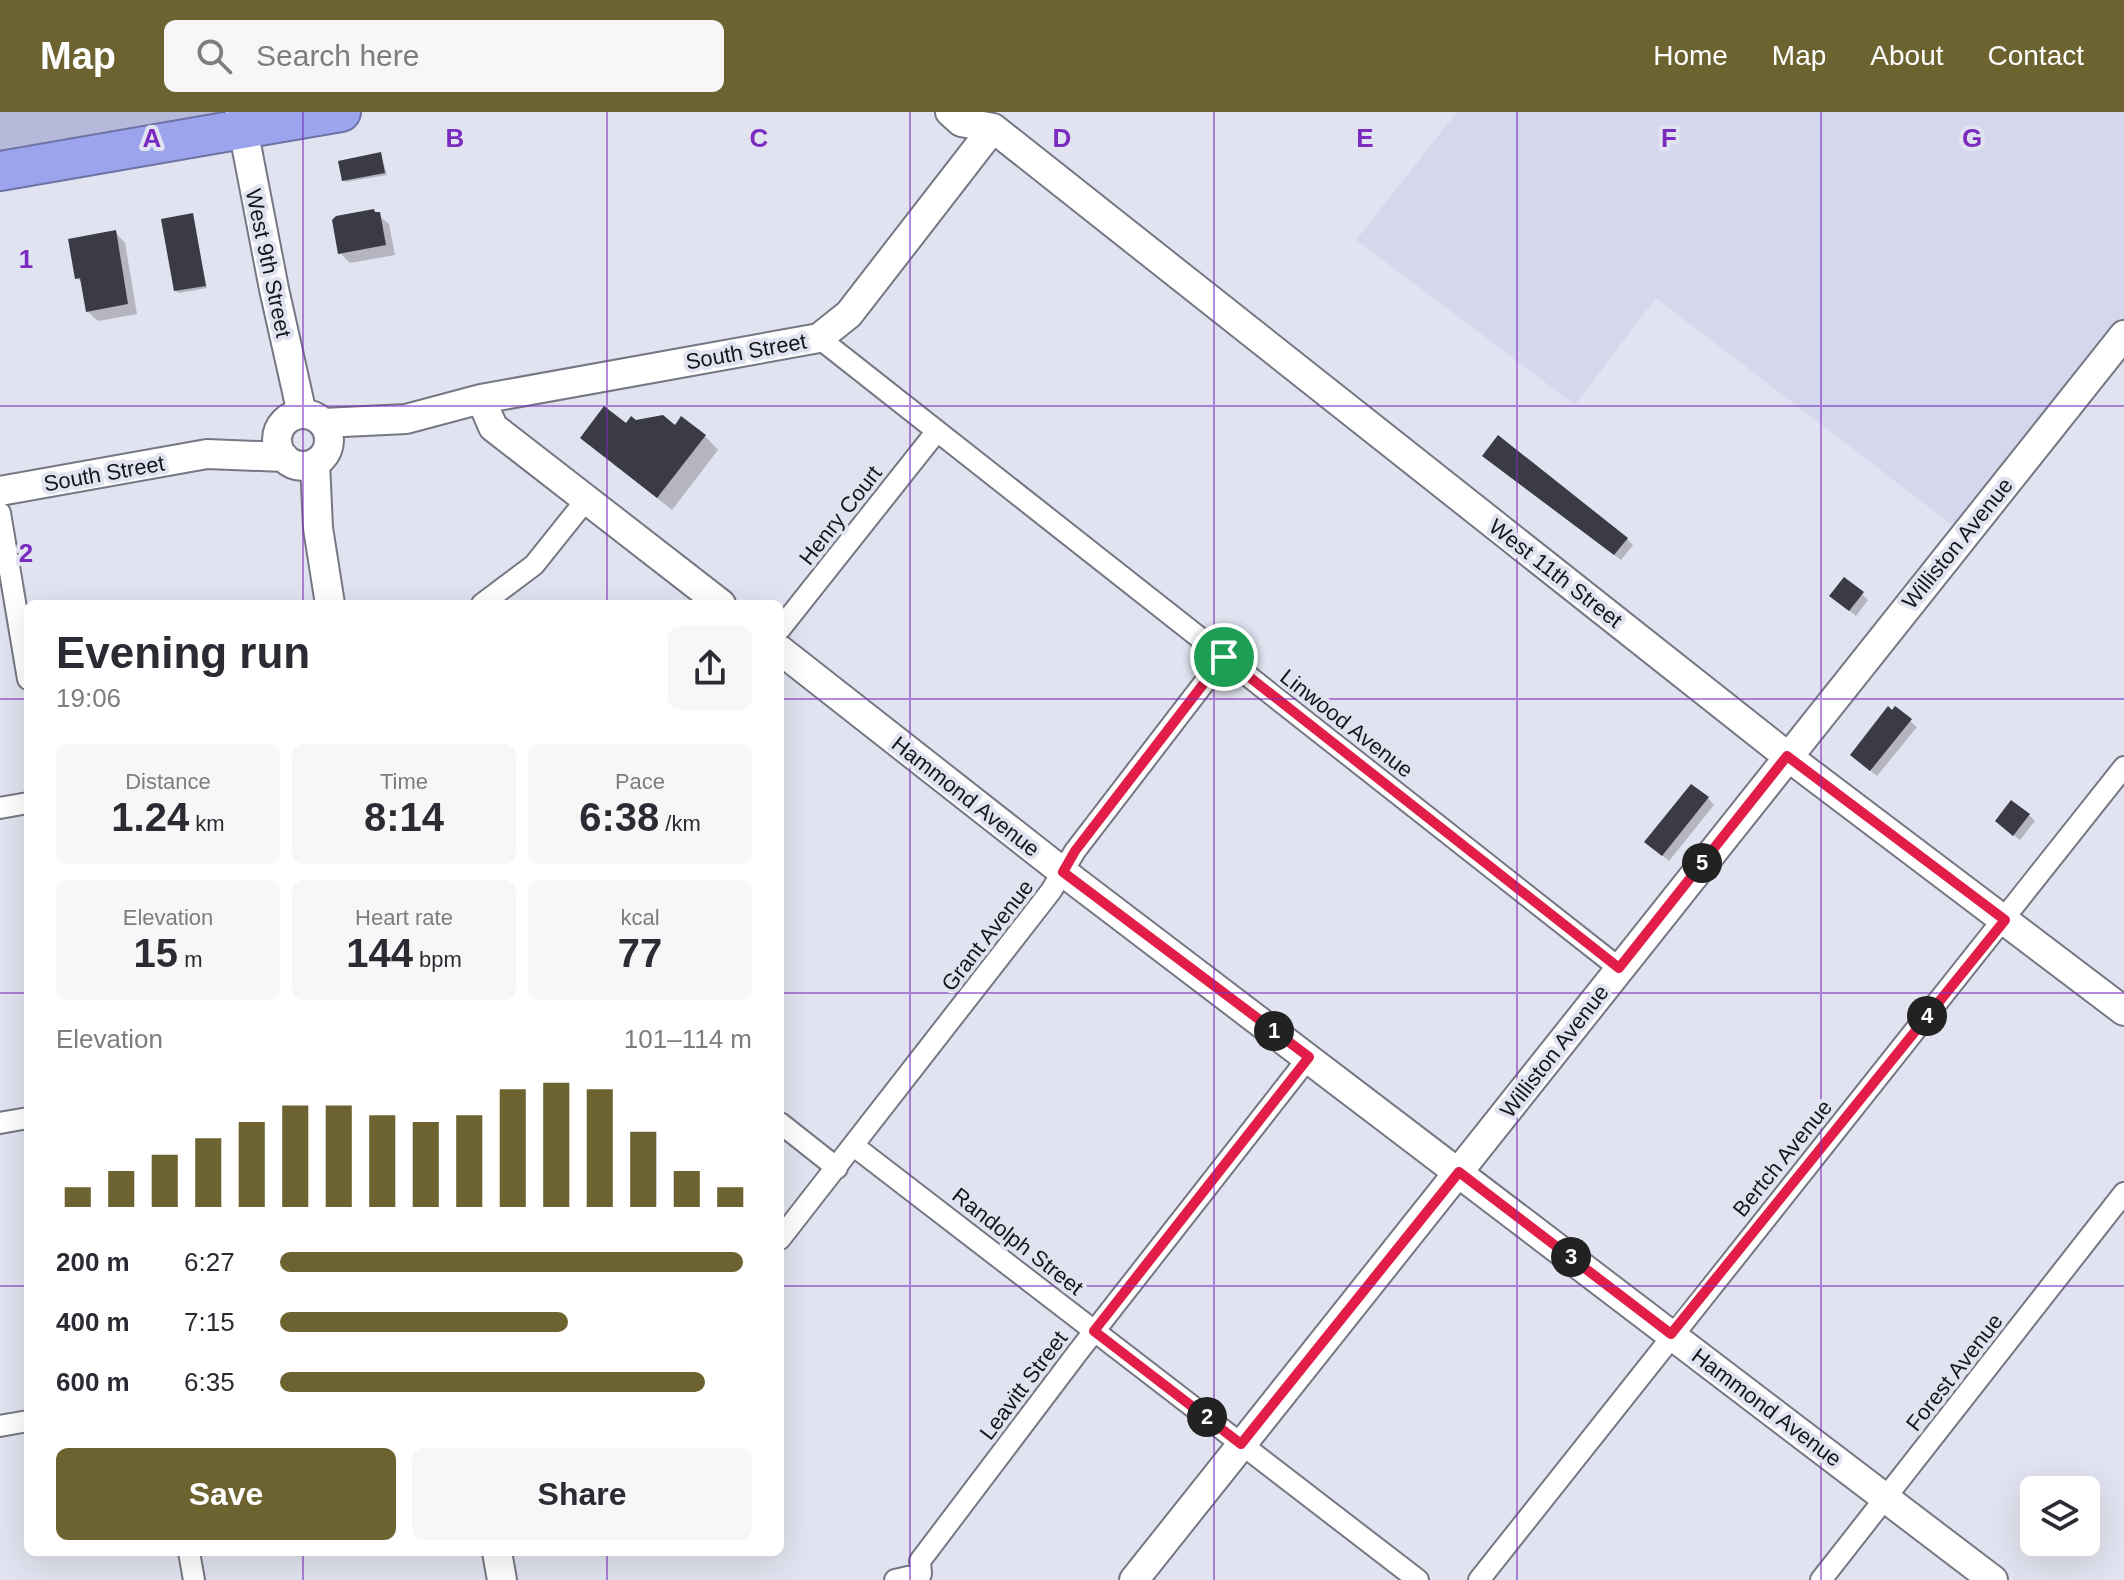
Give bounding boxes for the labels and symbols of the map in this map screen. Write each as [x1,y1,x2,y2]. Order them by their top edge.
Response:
text: A [143,123,162,153]
text: B [446,123,464,153]
text: C [750,123,769,153]
text: D [1053,123,1071,153]
text: E [1356,123,1374,153]
text: F [1661,123,1677,153]
text: G [1962,123,1982,153]
street label: West 9th Street [241,187,296,340]
text: 1 [19,244,33,274]
street label: South Street [684,329,808,374]
street label: South Street [42,451,166,496]
street label: Henry Court [794,461,887,570]
street label: Williston Avenue [1897,473,2018,614]
street label: West 11th Street [1484,514,1627,633]
text: 2 [19,538,33,568]
pin [1190,623,1258,691]
street label: Linwood Avenue [1276,664,1418,783]
street label: Hammond Avenue [887,731,1045,862]
pin: 5 [1682,843,1722,883]
street label: Grant Avenue [936,875,1039,996]
street label: Williston Avenue [1495,980,1614,1122]
pin: 4 [1907,996,1947,1036]
pin: 1 [1254,1011,1294,1051]
street label: Bertch Avenue [1728,1095,1837,1222]
street label: Randolph Street [947,1183,1088,1300]
pin: 3 [1551,1237,1591,1277]
street label: Forest Avenue [1901,1309,2008,1436]
street label: Leavitt Street [974,1326,1072,1445]
street label: Hammond Avenue [1687,1343,1846,1472]
pin: 2 [1187,1397,1227,1437]

